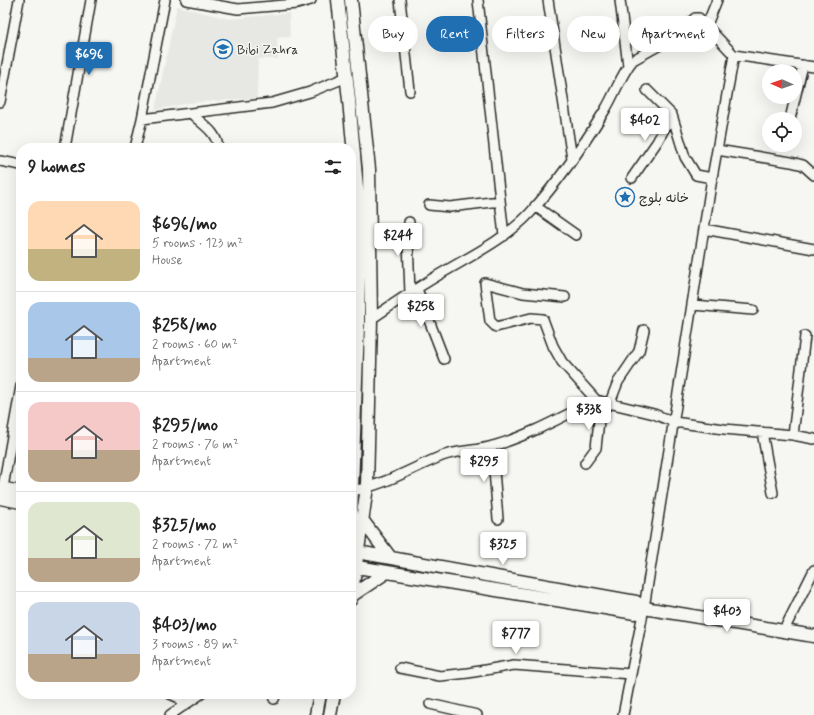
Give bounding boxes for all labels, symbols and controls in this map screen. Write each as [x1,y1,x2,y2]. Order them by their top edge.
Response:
chip: Buy [368,16,418,52]
chip: Rent [426,16,484,52]
chip: Filters [492,16,559,52]
chip: New [567,16,620,52]
chip: Apartment [628,16,719,52]
school or university icon: Bibi Zahra [212,38,234,60]
pin: $696 [65,42,113,76]
place label: Bibi Zahra [237,42,298,59]
text: $696 [75,46,103,63]
north arrow [762,64,802,104]
map controls [762,64,802,152]
pin: $402 [621,108,669,142]
text: $402 [630,112,660,129]
button: locate [762,112,802,152]
text: 9 homes [28,156,85,178]
icon: filters [322,156,344,178]
place icon: خانه بلوچ [614,186,636,208]
place label: خانه بلوچ [639,190,689,207]
text: $696/mo [152,213,217,235]
icon: home [60,217,108,265]
pin: $244 [374,223,422,257]
text: $244 [383,227,413,244]
text: 5 rooms · 123 m² [152,235,243,252]
text: House [152,252,183,269]
pin: $258 [397,294,445,328]
text: $258 [407,298,435,315]
text: $258/mo [152,314,217,336]
icon: home [60,318,108,366]
text: 2 rooms · 60 m² [152,336,238,353]
text: Apartment [152,353,211,370]
pin: $338 [565,397,613,431]
text: $338 [576,401,602,418]
text: $295/mo [152,414,218,436]
icon: home [60,418,108,466]
text: 2 rooms · 76 m² [152,436,239,453]
pin: $295 [460,449,508,483]
text: Apartment [152,453,211,470]
text: $295 [469,453,499,470]
text: $325/mo [152,514,216,536]
icon: home [60,518,108,566]
pin: $325 [479,532,527,566]
text: 2 rooms · 72 m² [152,536,238,553]
text: $325 [489,536,517,553]
text: Apartment [152,553,211,570]
pin: $403 [703,599,751,633]
text: $403 [713,603,741,620]
text: $403/mo [152,614,217,636]
icon: home [60,618,108,666]
pin: $777 [492,621,540,655]
text: $777 [501,625,531,642]
text: 3 rooms · 89 m² [152,636,238,653]
text: Apartment [152,653,211,670]

